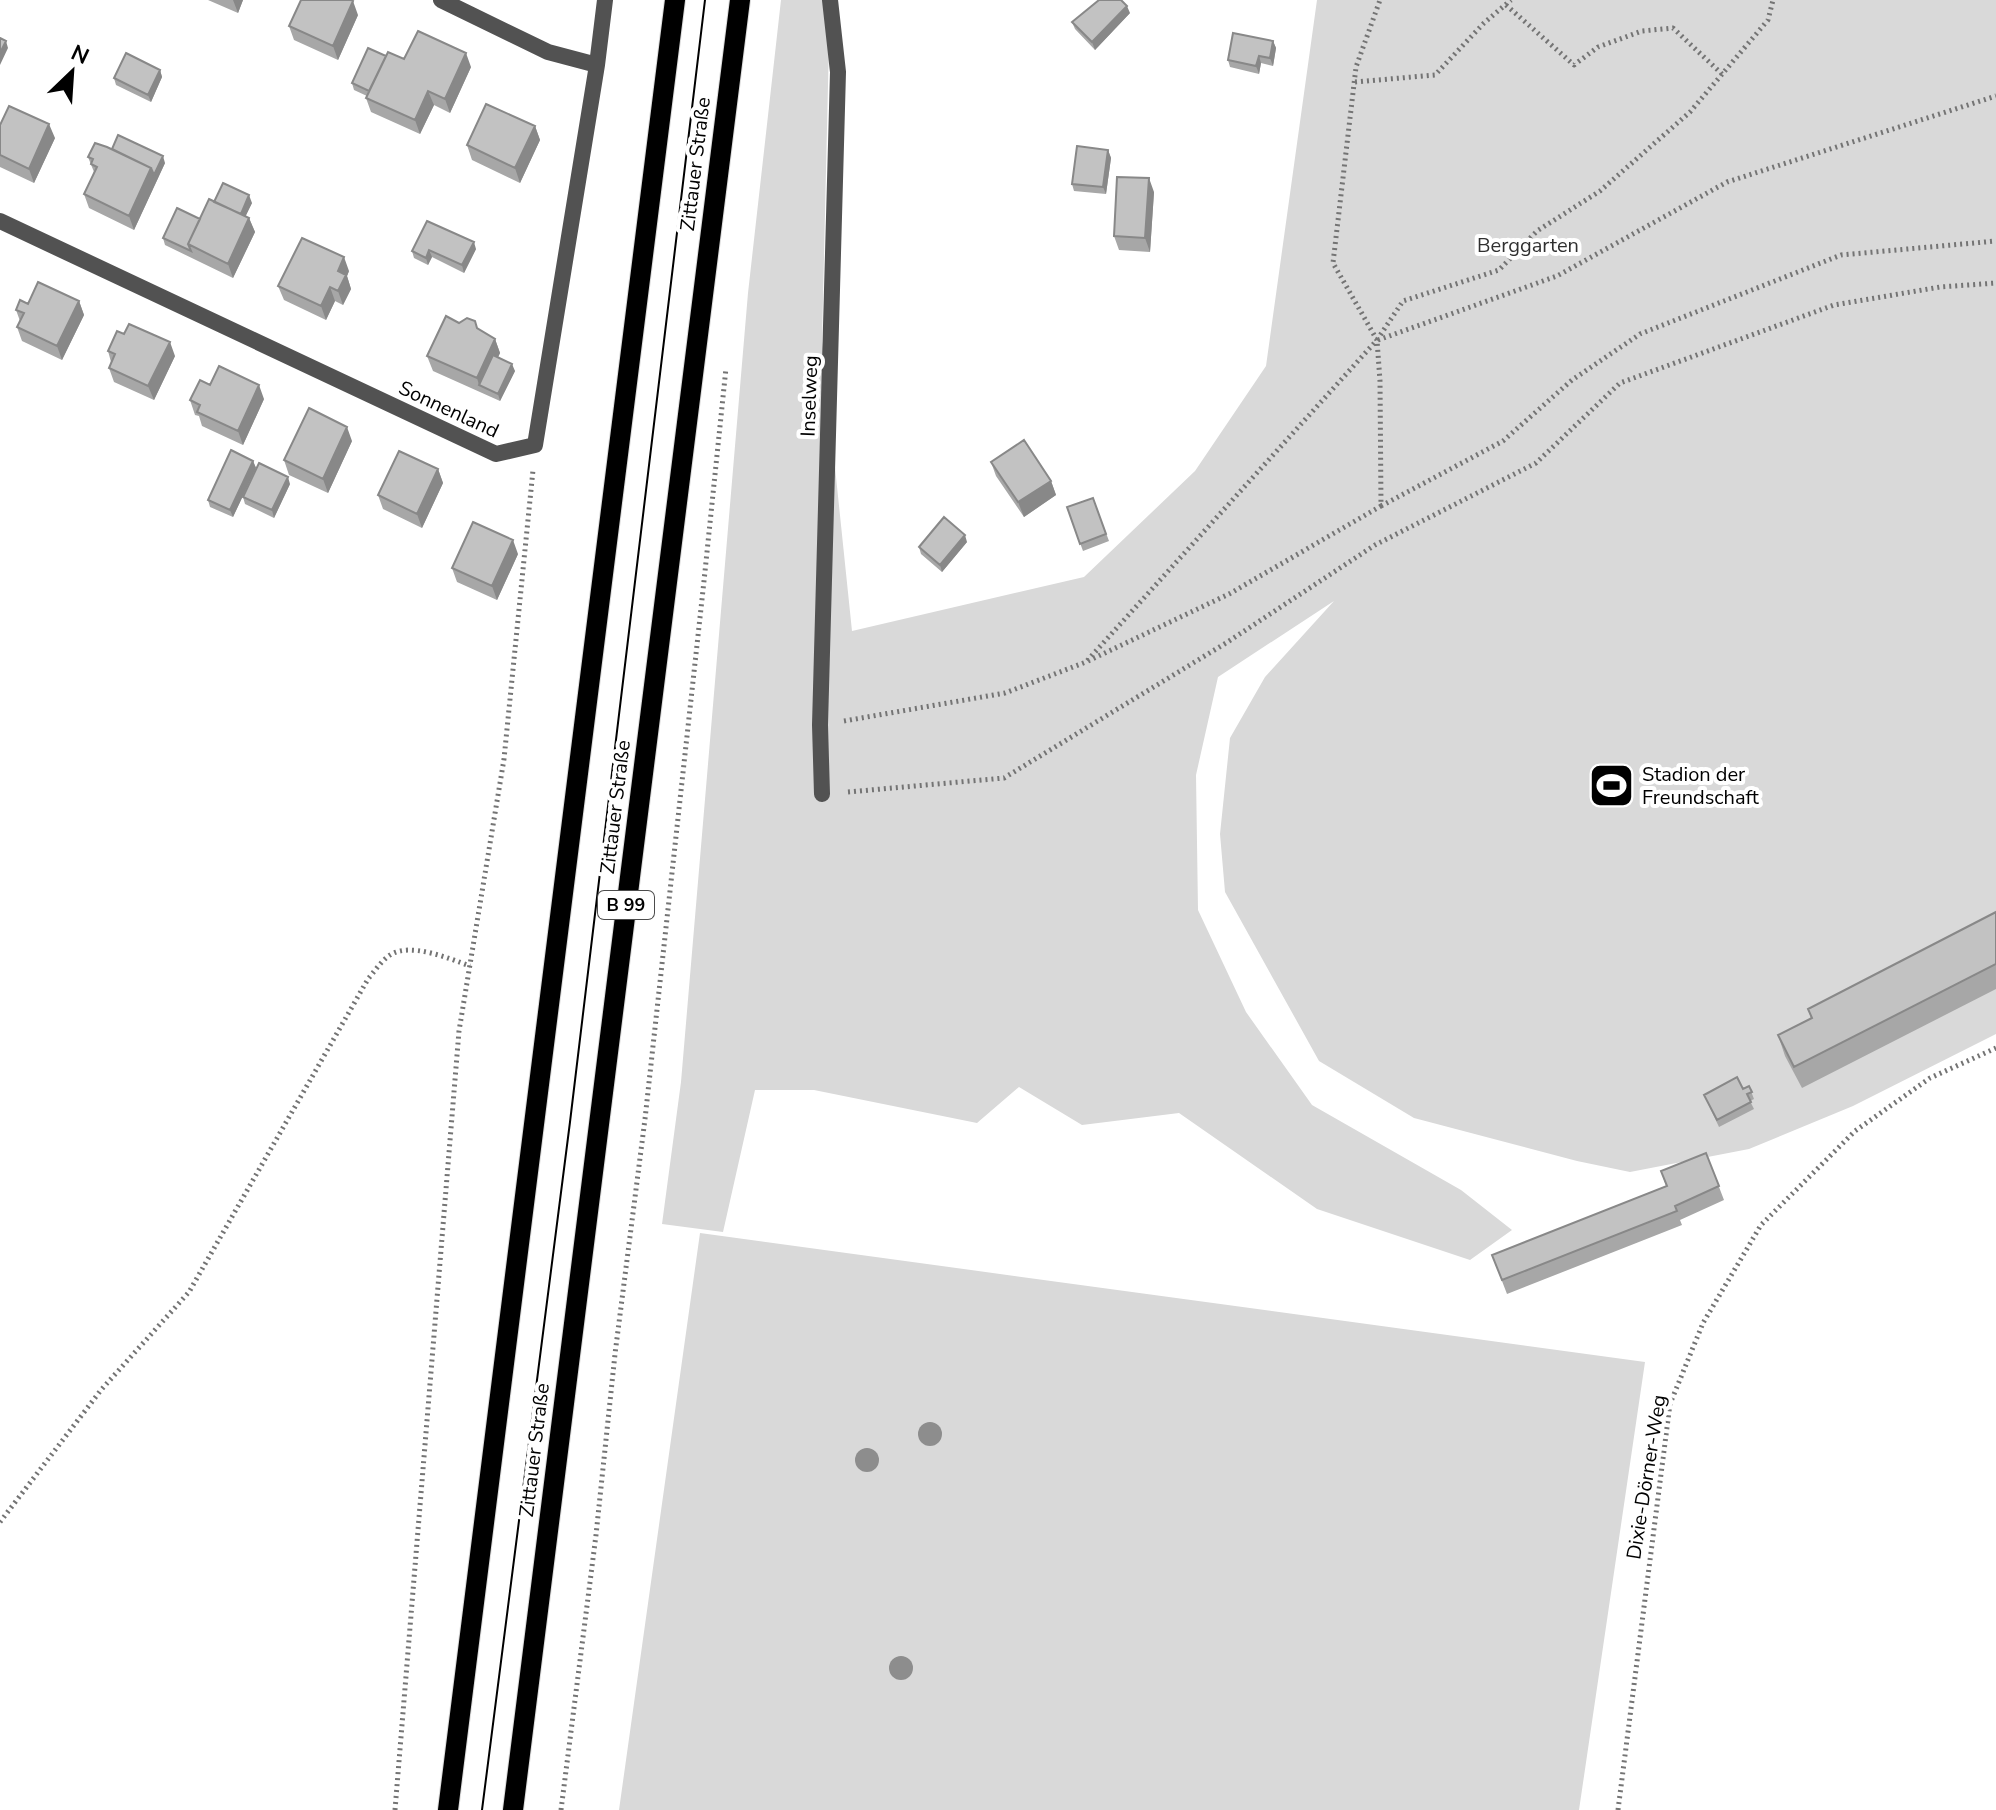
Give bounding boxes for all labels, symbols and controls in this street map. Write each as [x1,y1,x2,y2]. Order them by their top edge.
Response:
north arrow [32,32,112,112]
text: N [66,38,94,72]
street label: Zittauer Straße [674,96,717,233]
park label: Berggarten [1477,232,1579,259]
street label: Inselweg [795,355,824,437]
street label: Sonnenland [394,374,503,444]
street label: Zittauer Straße [594,739,637,876]
place label: Stadion der Freundschaft [1642,761,1760,811]
sports icon: Stadion der Freundschaft [1587,762,1635,810]
road number: B 99 [598,891,654,919]
street label: Zittauer Straße [513,1382,556,1519]
street label: Dixie-Dörner-Weg [1620,1393,1673,1561]

